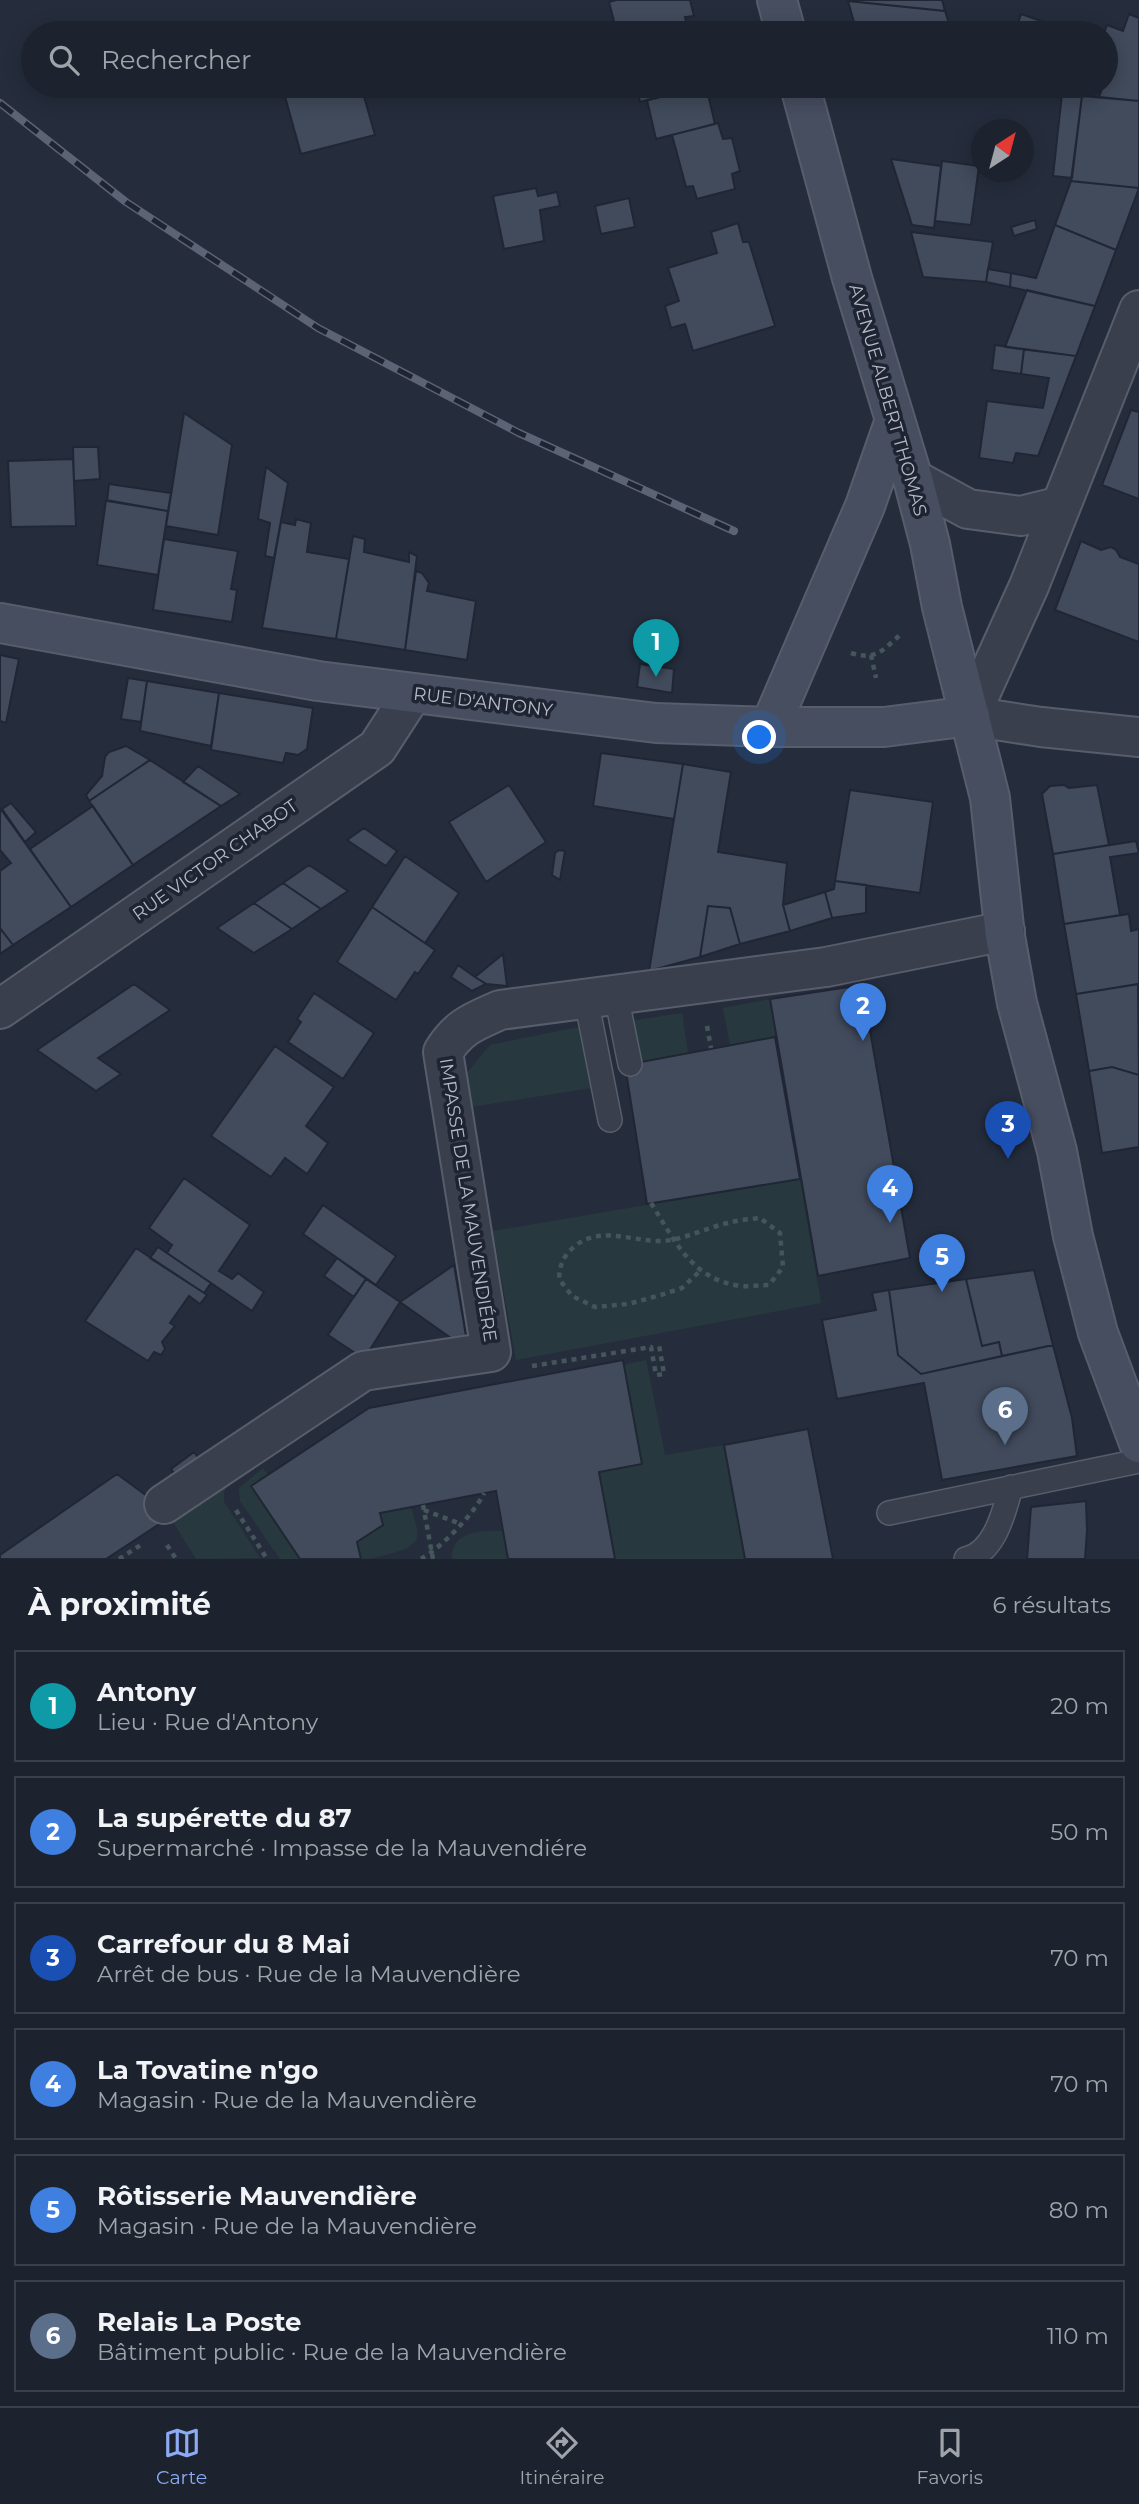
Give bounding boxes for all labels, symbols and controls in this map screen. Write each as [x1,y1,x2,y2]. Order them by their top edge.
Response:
search box [21,21,1118,98]
icon: search [45,41,83,79]
text: Rechercher [101,44,251,76]
north arrow [971,119,1034,182]
street label: AVENUE ALBERT THOMAS [844,281,932,519]
pin: 1 [633,619,679,677]
street label: RUE D'ANTONY [412,683,554,722]
your location [742,720,776,754]
street label: RUE VICTOR CHABOT [128,794,302,925]
pin: 2 [840,983,886,1041]
street label: IMPASSE DE LA MAUVENDIÉRE [435,1057,501,1343]
pin: 3 [985,1101,1031,1159]
pin: 4 [867,1165,913,1223]
pin: 5 [919,1234,965,1292]
pin: 6 [982,1387,1028,1445]
text: À proximité [28,1586,211,1623]
text: 6 résultats [992,1591,1111,1619]
text: Antony [97,1676,196,1708]
text: 1 [48,1692,58,1720]
text: 20 m [1050,1692,1109,1720]
text: Lieu · Rue d'Antony [97,1708,318,1736]
text: La supérette du 87 [97,1802,352,1834]
text: 2 [46,1818,60,1846]
text: 50 m [1050,1818,1109,1846]
text: Supermarché · Impasse de la Mauvendiére [97,1834,587,1862]
text: Carrefour du 8 Mai [97,1928,350,1960]
text: 3 [46,1944,60,1972]
text: 70 m [1050,1944,1109,1972]
text: Arrêt de bus · Rue de la Mauvendière [97,1960,521,1988]
text: La Tovatine n'go [97,2054,318,2086]
text: 4 [45,2070,61,2098]
text: 70 m [1050,2070,1109,2098]
text: Magasin · Rue de la Mauvendière [97,2086,477,2114]
text: Rôtisserie Mauvendière [97,2180,417,2212]
text: 5 [46,2196,60,2224]
text: 80 m [1049,2196,1109,2224]
text: Magasin · Rue de la Mauvendière [97,2212,477,2240]
text: Relais La Poste [97,2306,301,2338]
text: 6 [46,2322,60,2350]
text: 110 m [1047,2322,1109,2350]
text: Bâtiment public · Rue de la Mauvendière [97,2338,567,2366]
tab: Carte [156,2424,207,2489]
tab: Itinéraire [519,2424,604,2489]
tab: Favoris [917,2424,983,2489]

